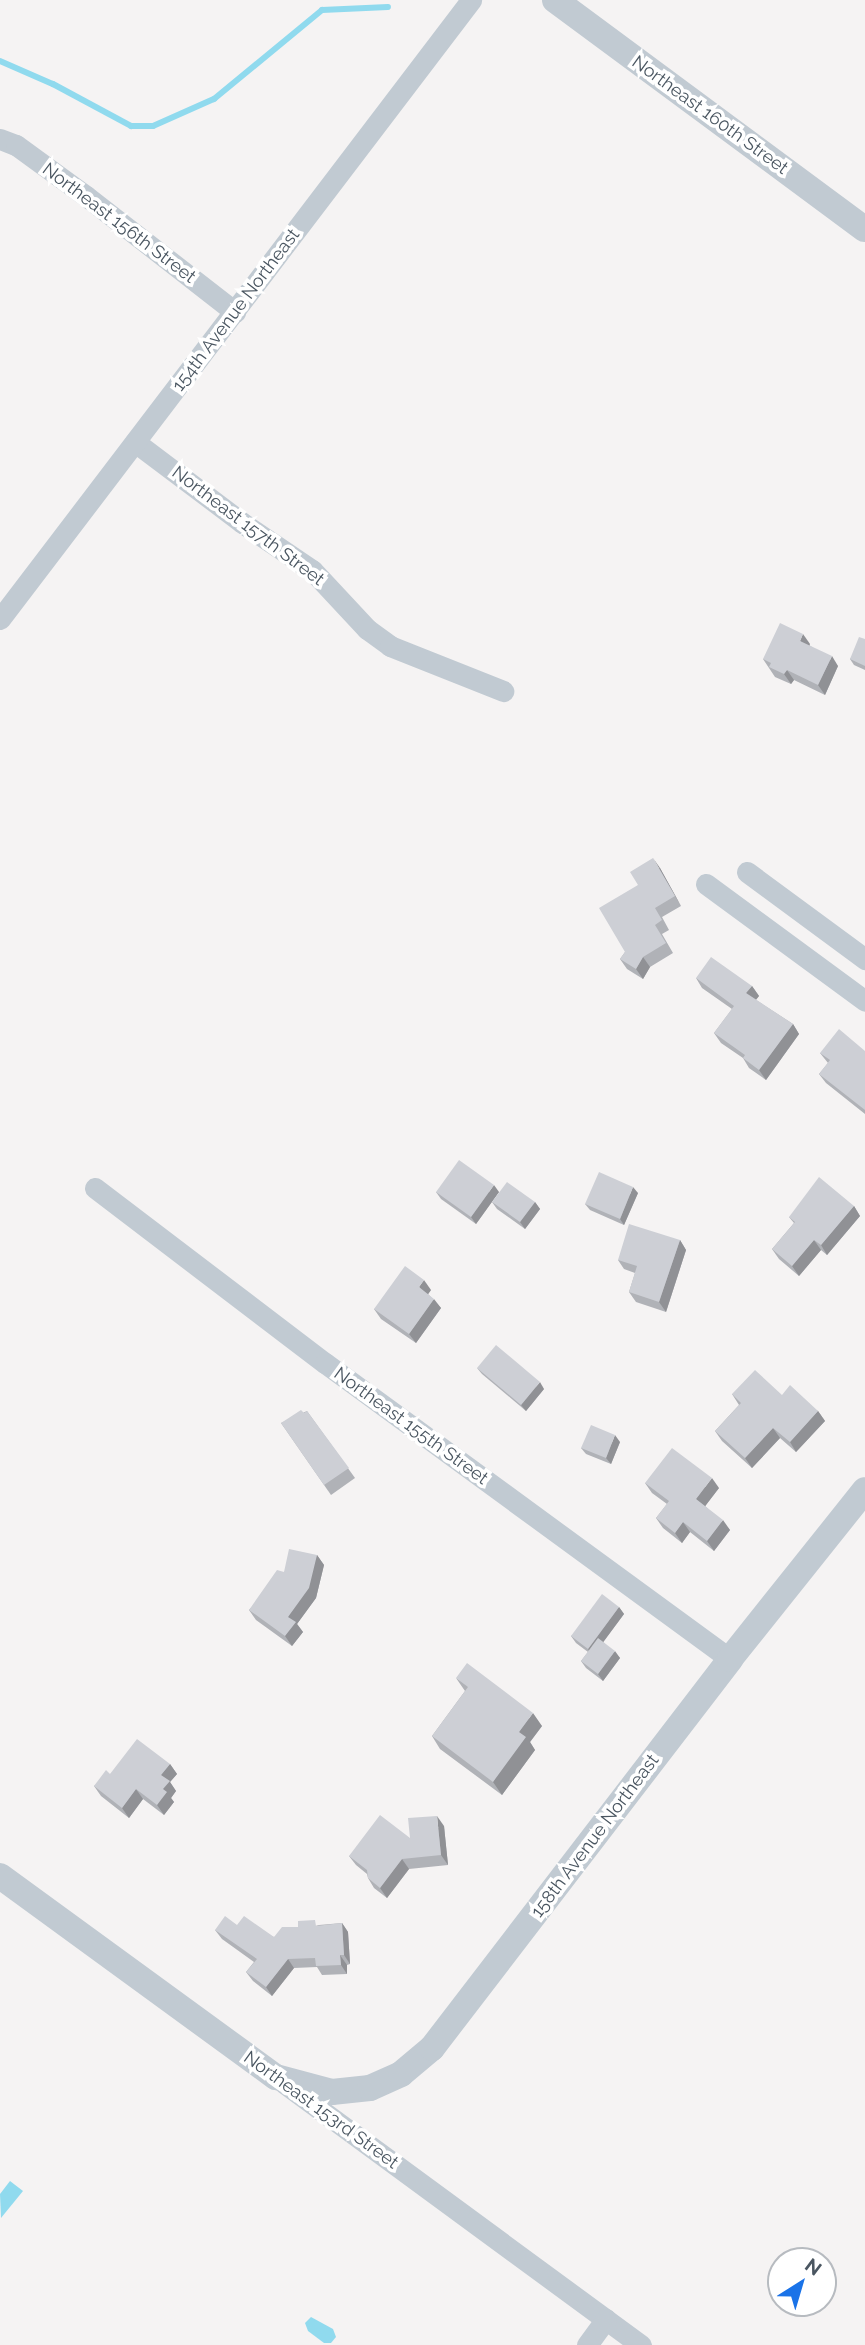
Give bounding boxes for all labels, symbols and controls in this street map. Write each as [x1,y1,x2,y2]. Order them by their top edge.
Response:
street label: Northeast 160th Street [628,51,792,179]
street label: Northeast 156th Street [38,158,200,288]
street label: 154th Avenue Northeast [168,224,304,396]
street label: Northeast 157th Street [168,462,328,590]
street label: Northeast 155th Street [330,1363,492,1489]
street label: 158th Avenue Northeast [526,1750,664,1922]
street label: Northeast 153rd Street [239,2047,403,2173]
north arrow [767,2247,837,2317]
text: N [801,2254,826,2280]

